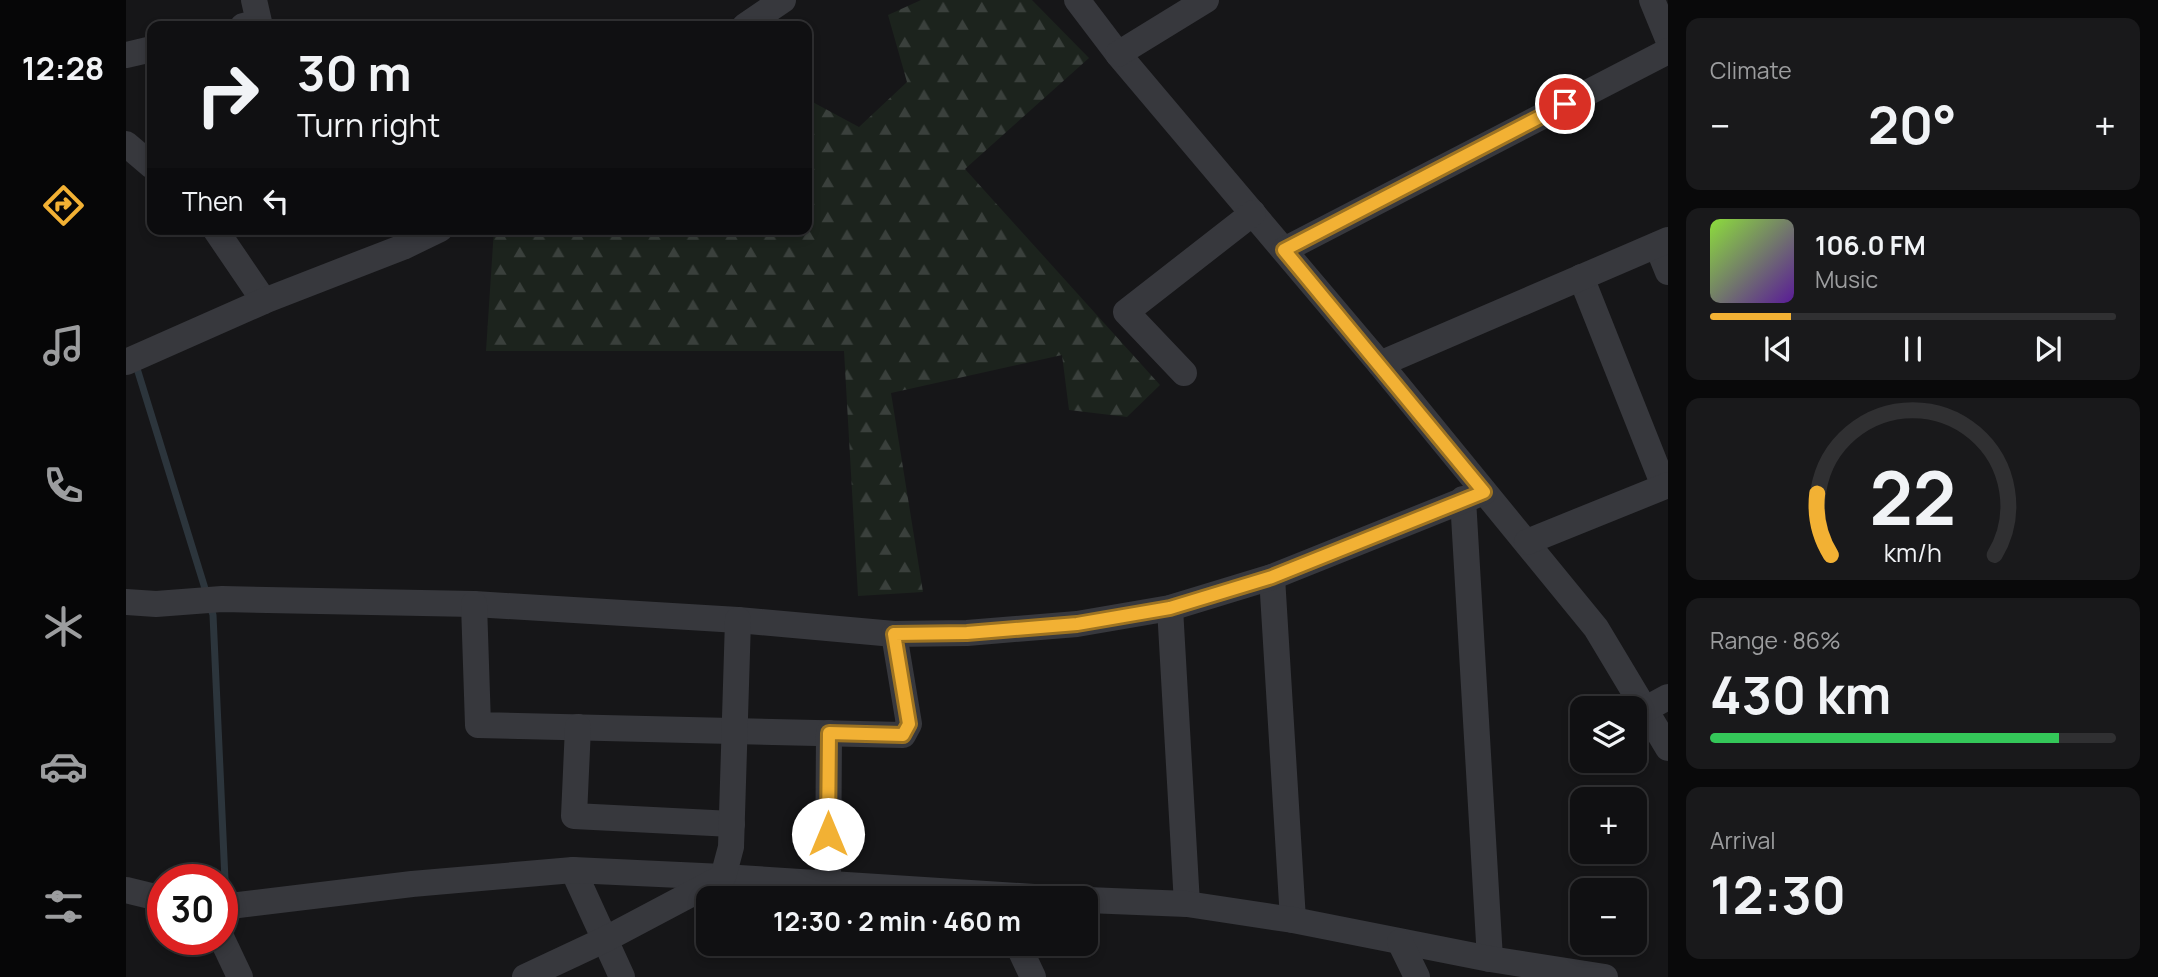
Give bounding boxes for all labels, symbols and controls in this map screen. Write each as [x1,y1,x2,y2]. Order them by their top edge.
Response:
text: 30 m [297,39,412,106]
text: 12:28 [22,46,104,90]
icon: right [182,49,273,140]
text: Climate [1710,54,1792,86]
pin [1535,74,1595,134]
icon: arrive [1546,85,1584,123]
text: 20° [1868,89,1957,160]
text: − [1710,99,1731,151]
text: + [2094,99,2116,151]
text: Turn right [297,103,440,147]
icon: directions [39,181,88,230]
icon: left [257,182,295,220]
text: Then [182,183,243,219]
text: 106.0 FM [1815,227,1926,263]
text: Music [1815,263,1878,295]
icon: music [39,321,88,370]
icon: previous [1759,330,1797,368]
icon: pause [1894,330,1932,368]
icon: next [2029,330,2067,368]
text: 22 [1870,447,1956,547]
icon: phone [39,461,88,510]
text: km/h [1884,534,1942,569]
icon: climate [39,602,88,651]
text: Range · 86% [1710,624,1841,656]
text: 430 km [1710,659,1891,730]
map controls [1570,696,1647,955]
button: layers [1570,696,1647,773]
icon: car [39,742,88,791]
button: + [1570,787,1647,864]
position arrow [791,797,865,871]
text: Arrival [1710,824,1776,856]
text: 12:30 [1710,859,1846,930]
speed limit sign: 30 [147,864,238,955]
button: − [1570,878,1647,955]
icon: filters [39,882,88,931]
text: 12:30 · 2 min · 460 m [773,903,1021,939]

